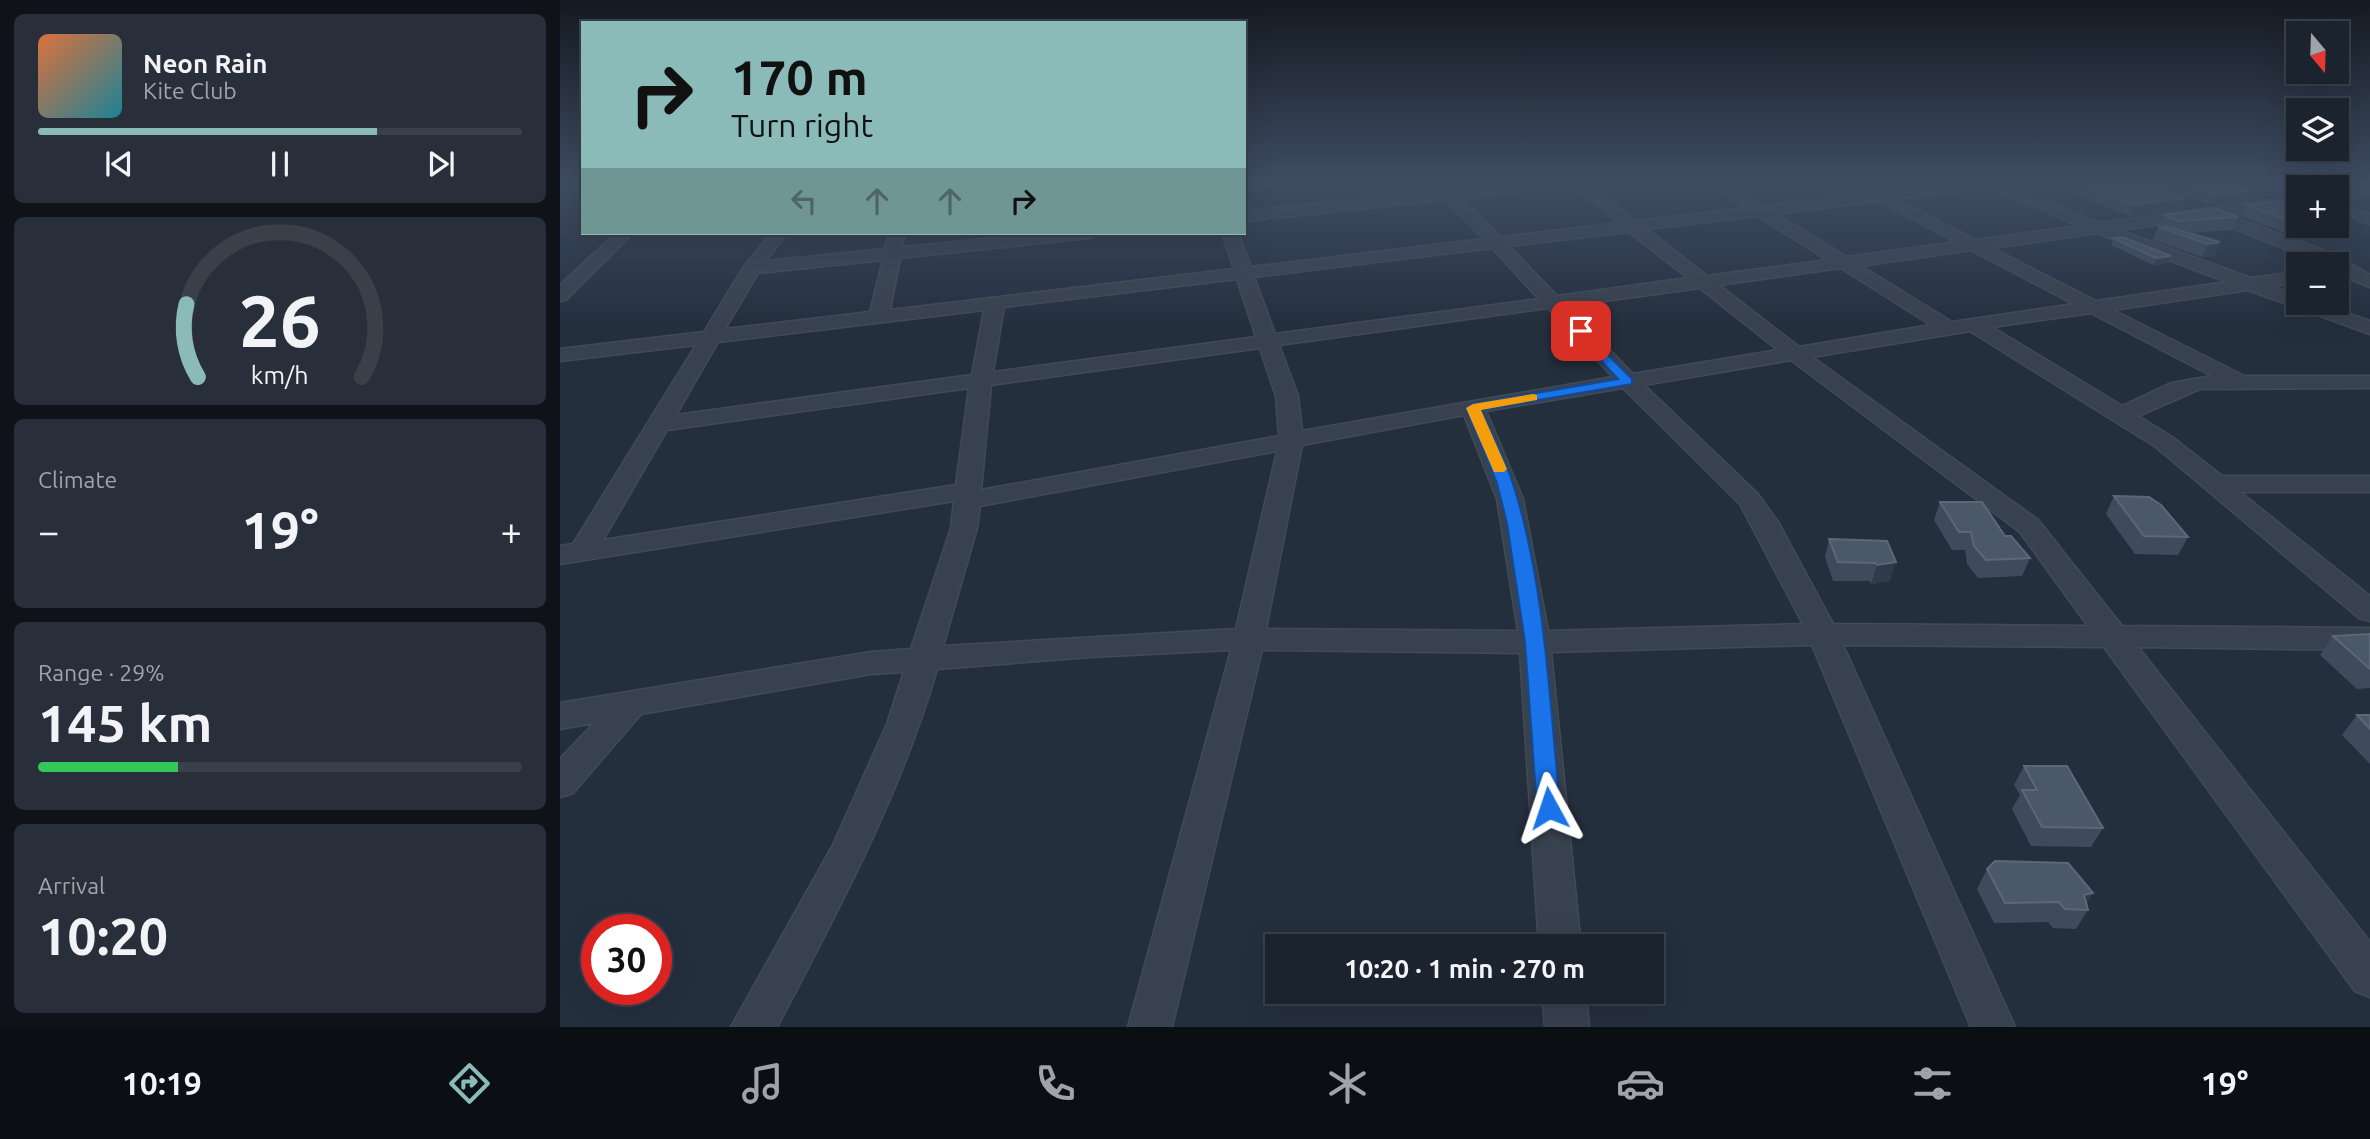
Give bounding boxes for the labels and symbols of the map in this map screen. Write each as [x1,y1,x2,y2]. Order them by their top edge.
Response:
north arrow [2286,21,2348,84]
pin [1551,301,1611,361]
position arrow [1512,771,1586,845]
speed limit sign: 30 [581,914,672,1005]

